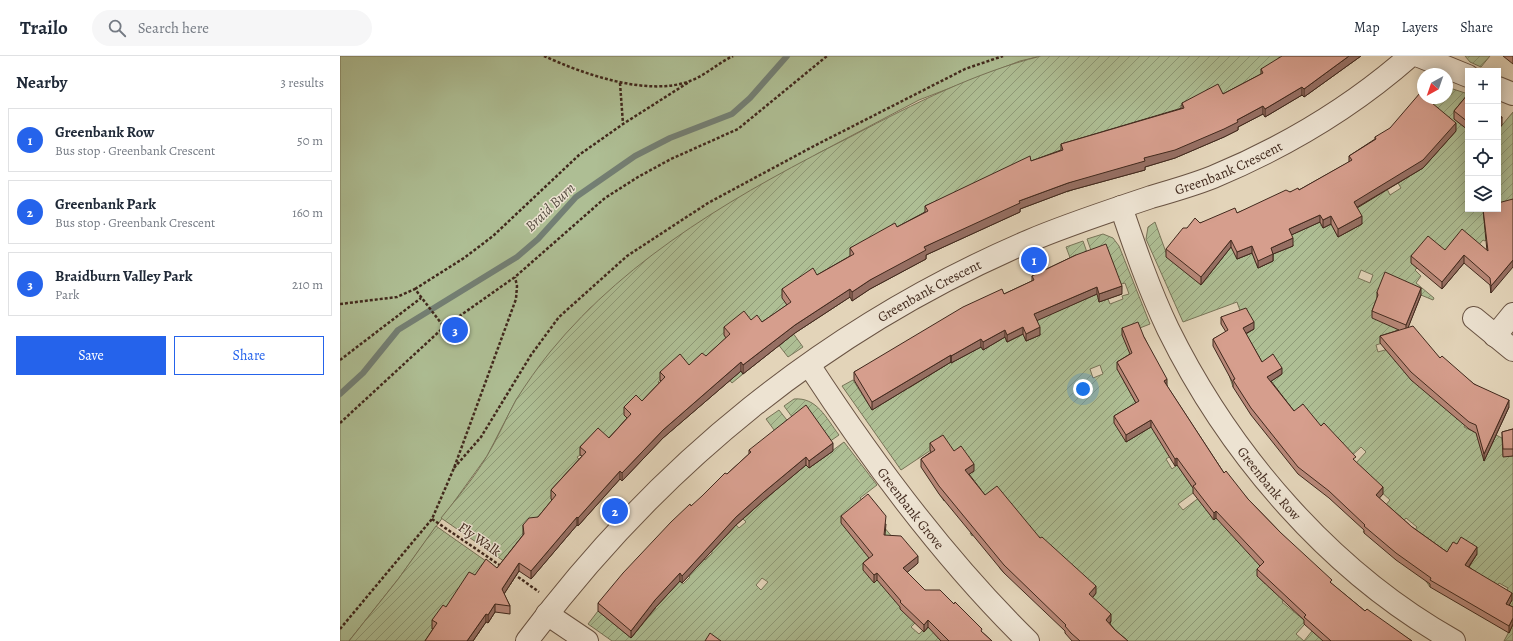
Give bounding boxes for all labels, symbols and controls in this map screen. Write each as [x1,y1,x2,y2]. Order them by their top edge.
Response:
search box [92,10,372,46]
text: Trailo [20,15,68,41]
icon: search [106,17,128,39]
text: Search here [138,18,209,38]
text: Map [1354,18,1380,37]
text: Layers [1402,18,1438,37]
text: Share [1460,18,1493,37]
north arrow [1417,68,1453,104]
map controls [1465,68,1501,212]
button: + [1465,68,1501,104]
text: Nearby [16,71,67,94]
text: 3 results [280,74,324,91]
button: − [1465,104,1501,140]
text: Greenbank Row [55,122,154,142]
text: 1 [28,132,32,149]
text: 50 m [297,132,323,149]
street label: Greenbank Crescent [1172,137,1286,200]
button: locate [1465,140,1501,176]
text: Bus stop · Greenbank Crescent [55,142,215,159]
button: layers [1465,176,1501,212]
water label: Braid Burn [521,178,579,236]
text: Greenbank Park [55,194,156,214]
text: 2 [27,204,33,221]
text: 160 m [292,204,323,221]
text: Bus stop · Greenbank Crescent [55,214,215,231]
pin: 1 [1021,245,1047,275]
street label: Greenbank Crescent [874,255,985,327]
text: Braidburn Valley Park [55,266,192,286]
text: 3 [27,276,33,293]
text: 210 m [292,276,323,293]
text: Park [55,286,79,303]
pin: 3 [442,315,468,345]
button: Save [16,336,166,375]
button: Share [174,336,324,375]
your location [1073,379,1093,399]
street label: Greenbank Row [1233,443,1305,525]
street label: Greenbank Grove [873,464,949,554]
pin: 2 [602,496,628,526]
street label: Fly Walk [454,518,505,561]

